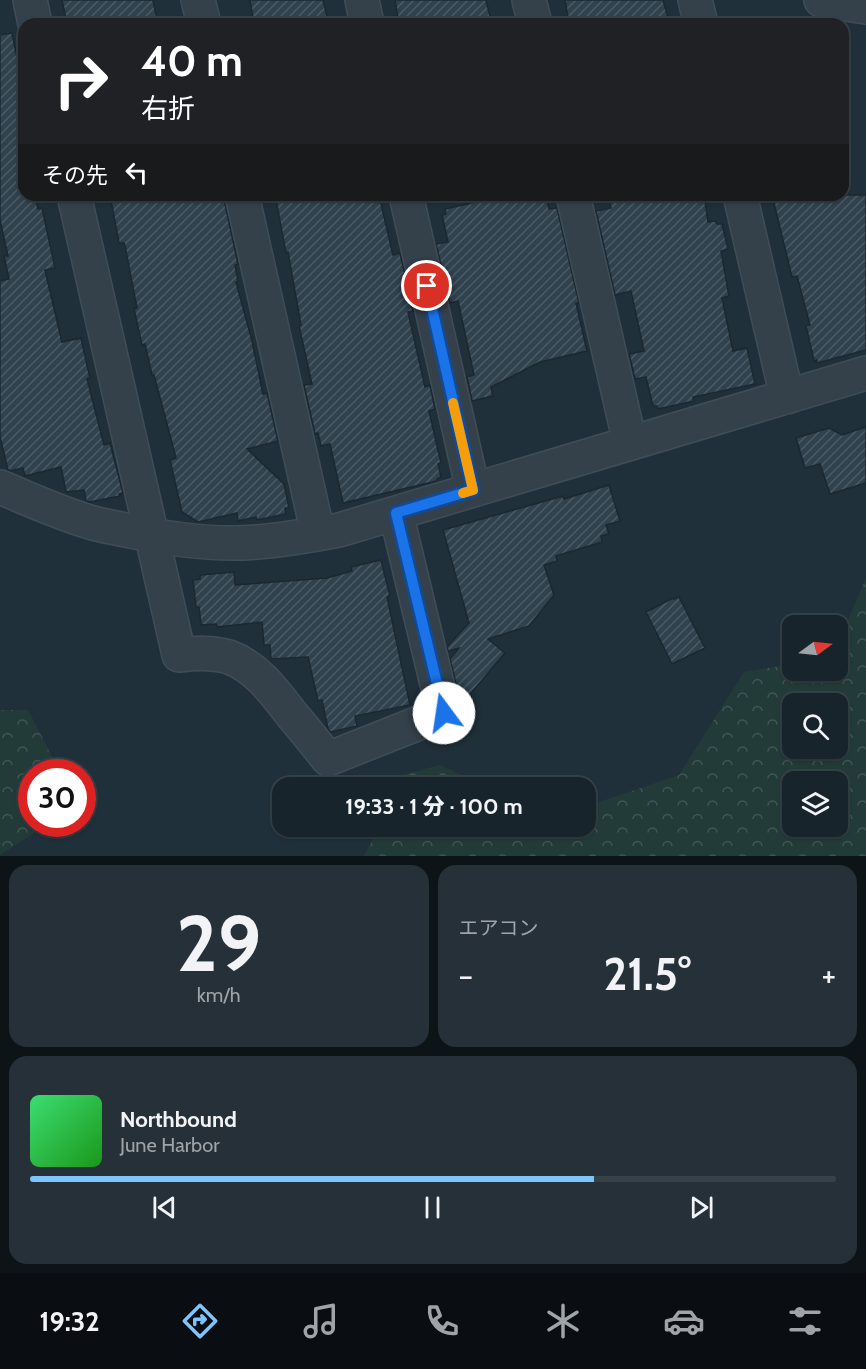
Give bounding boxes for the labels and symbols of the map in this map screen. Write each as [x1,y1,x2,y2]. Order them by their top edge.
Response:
pin [401,260,452,311]
north arrow [782,615,848,681]
position arrow [412,681,476,745]
speed limit sign: 30 [18,759,96,837]

